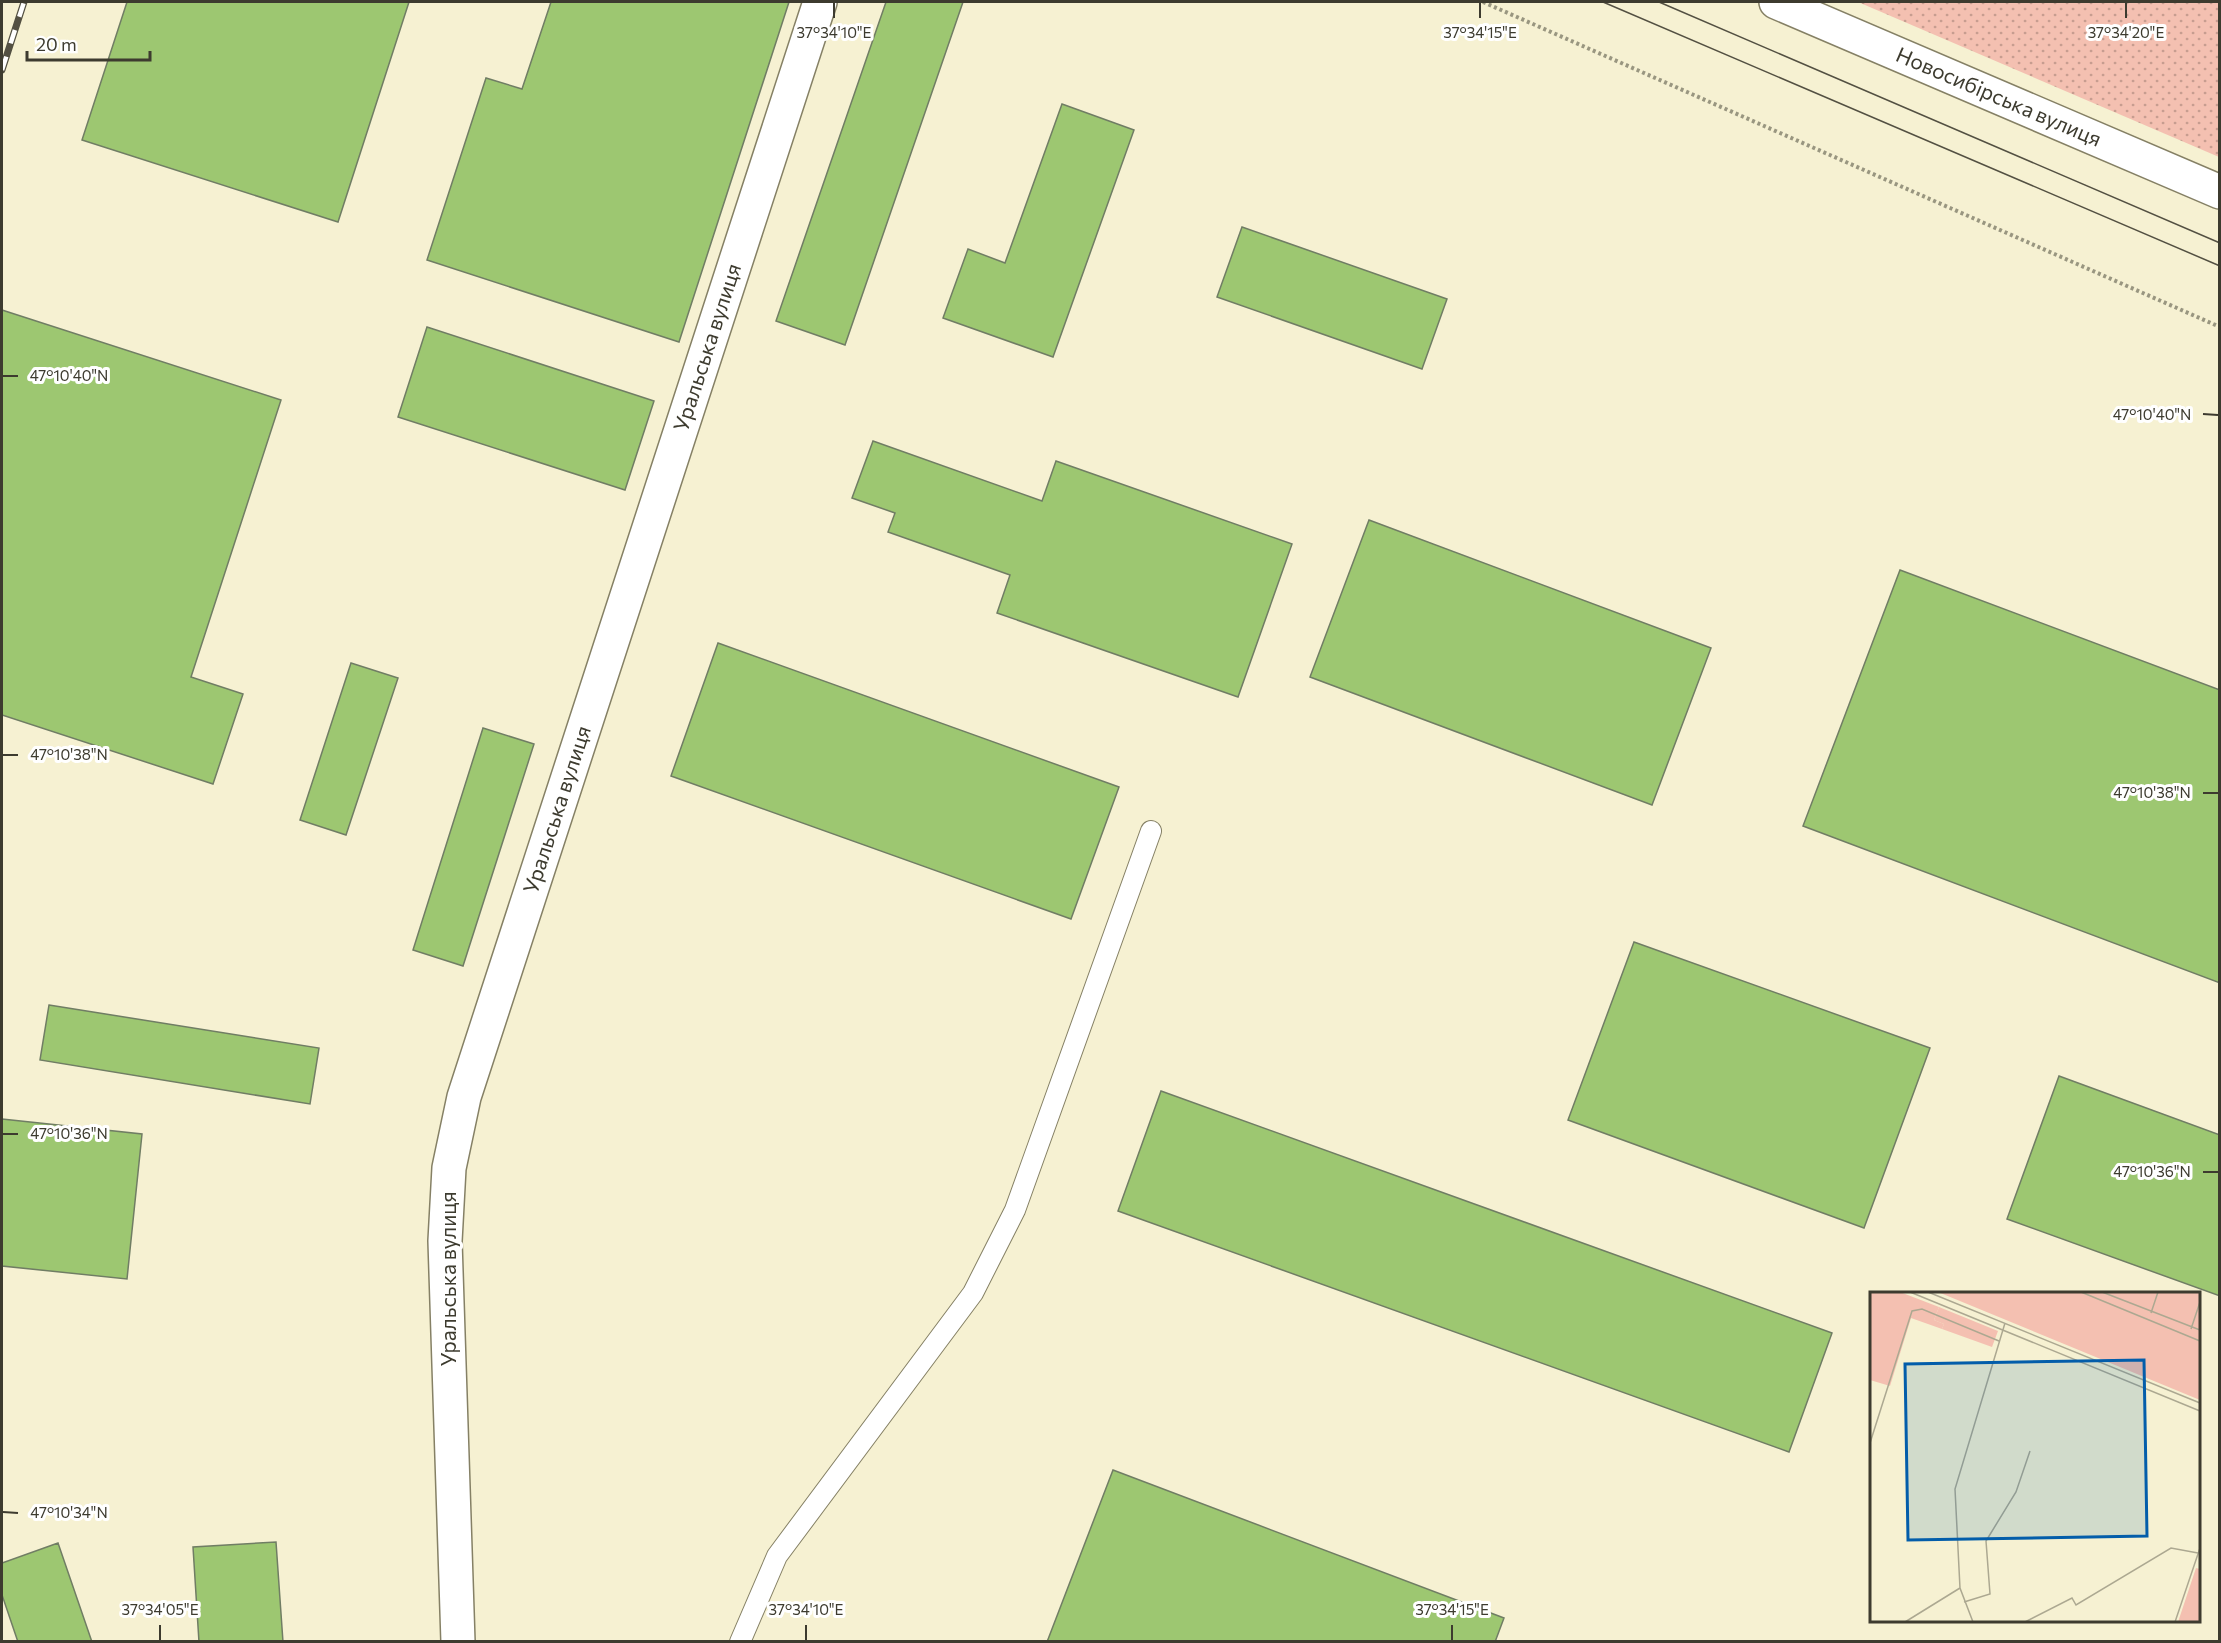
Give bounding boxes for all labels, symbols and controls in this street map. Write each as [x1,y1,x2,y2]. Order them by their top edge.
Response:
text: 37°34'10"E [797,23,872,41]
text: 37°34'15"E [1443,23,1517,41]
text: 37°34'20"E [2088,23,2164,41]
scale bar [27,24,150,62]
text: 20 m [36,33,77,55]
street label: Новосибірська вулиця [1893,41,2106,151]
street label: Уральська вулиця [667,260,745,434]
text: 47°10'40"N [30,366,108,384]
text: 47°10'40"N [2113,405,2191,423]
street label: Уральська вулиця [517,722,595,896]
text: 47°10'38"N [30,745,108,763]
text: 47°10'38"N [2113,783,2191,801]
text: 47°10'36"N [30,1124,108,1142]
text: 47°10'36"N [2113,1162,2191,1180]
street label: Уральська вулиця [435,1192,460,1366]
inset map [1870,1292,2200,1622]
text: 47°10'34"N [30,1503,108,1521]
text: 37°34'05"E [121,1600,199,1618]
text: 37°34'10"E [769,1600,844,1618]
text: 37°34'15"E [1415,1600,1489,1618]

